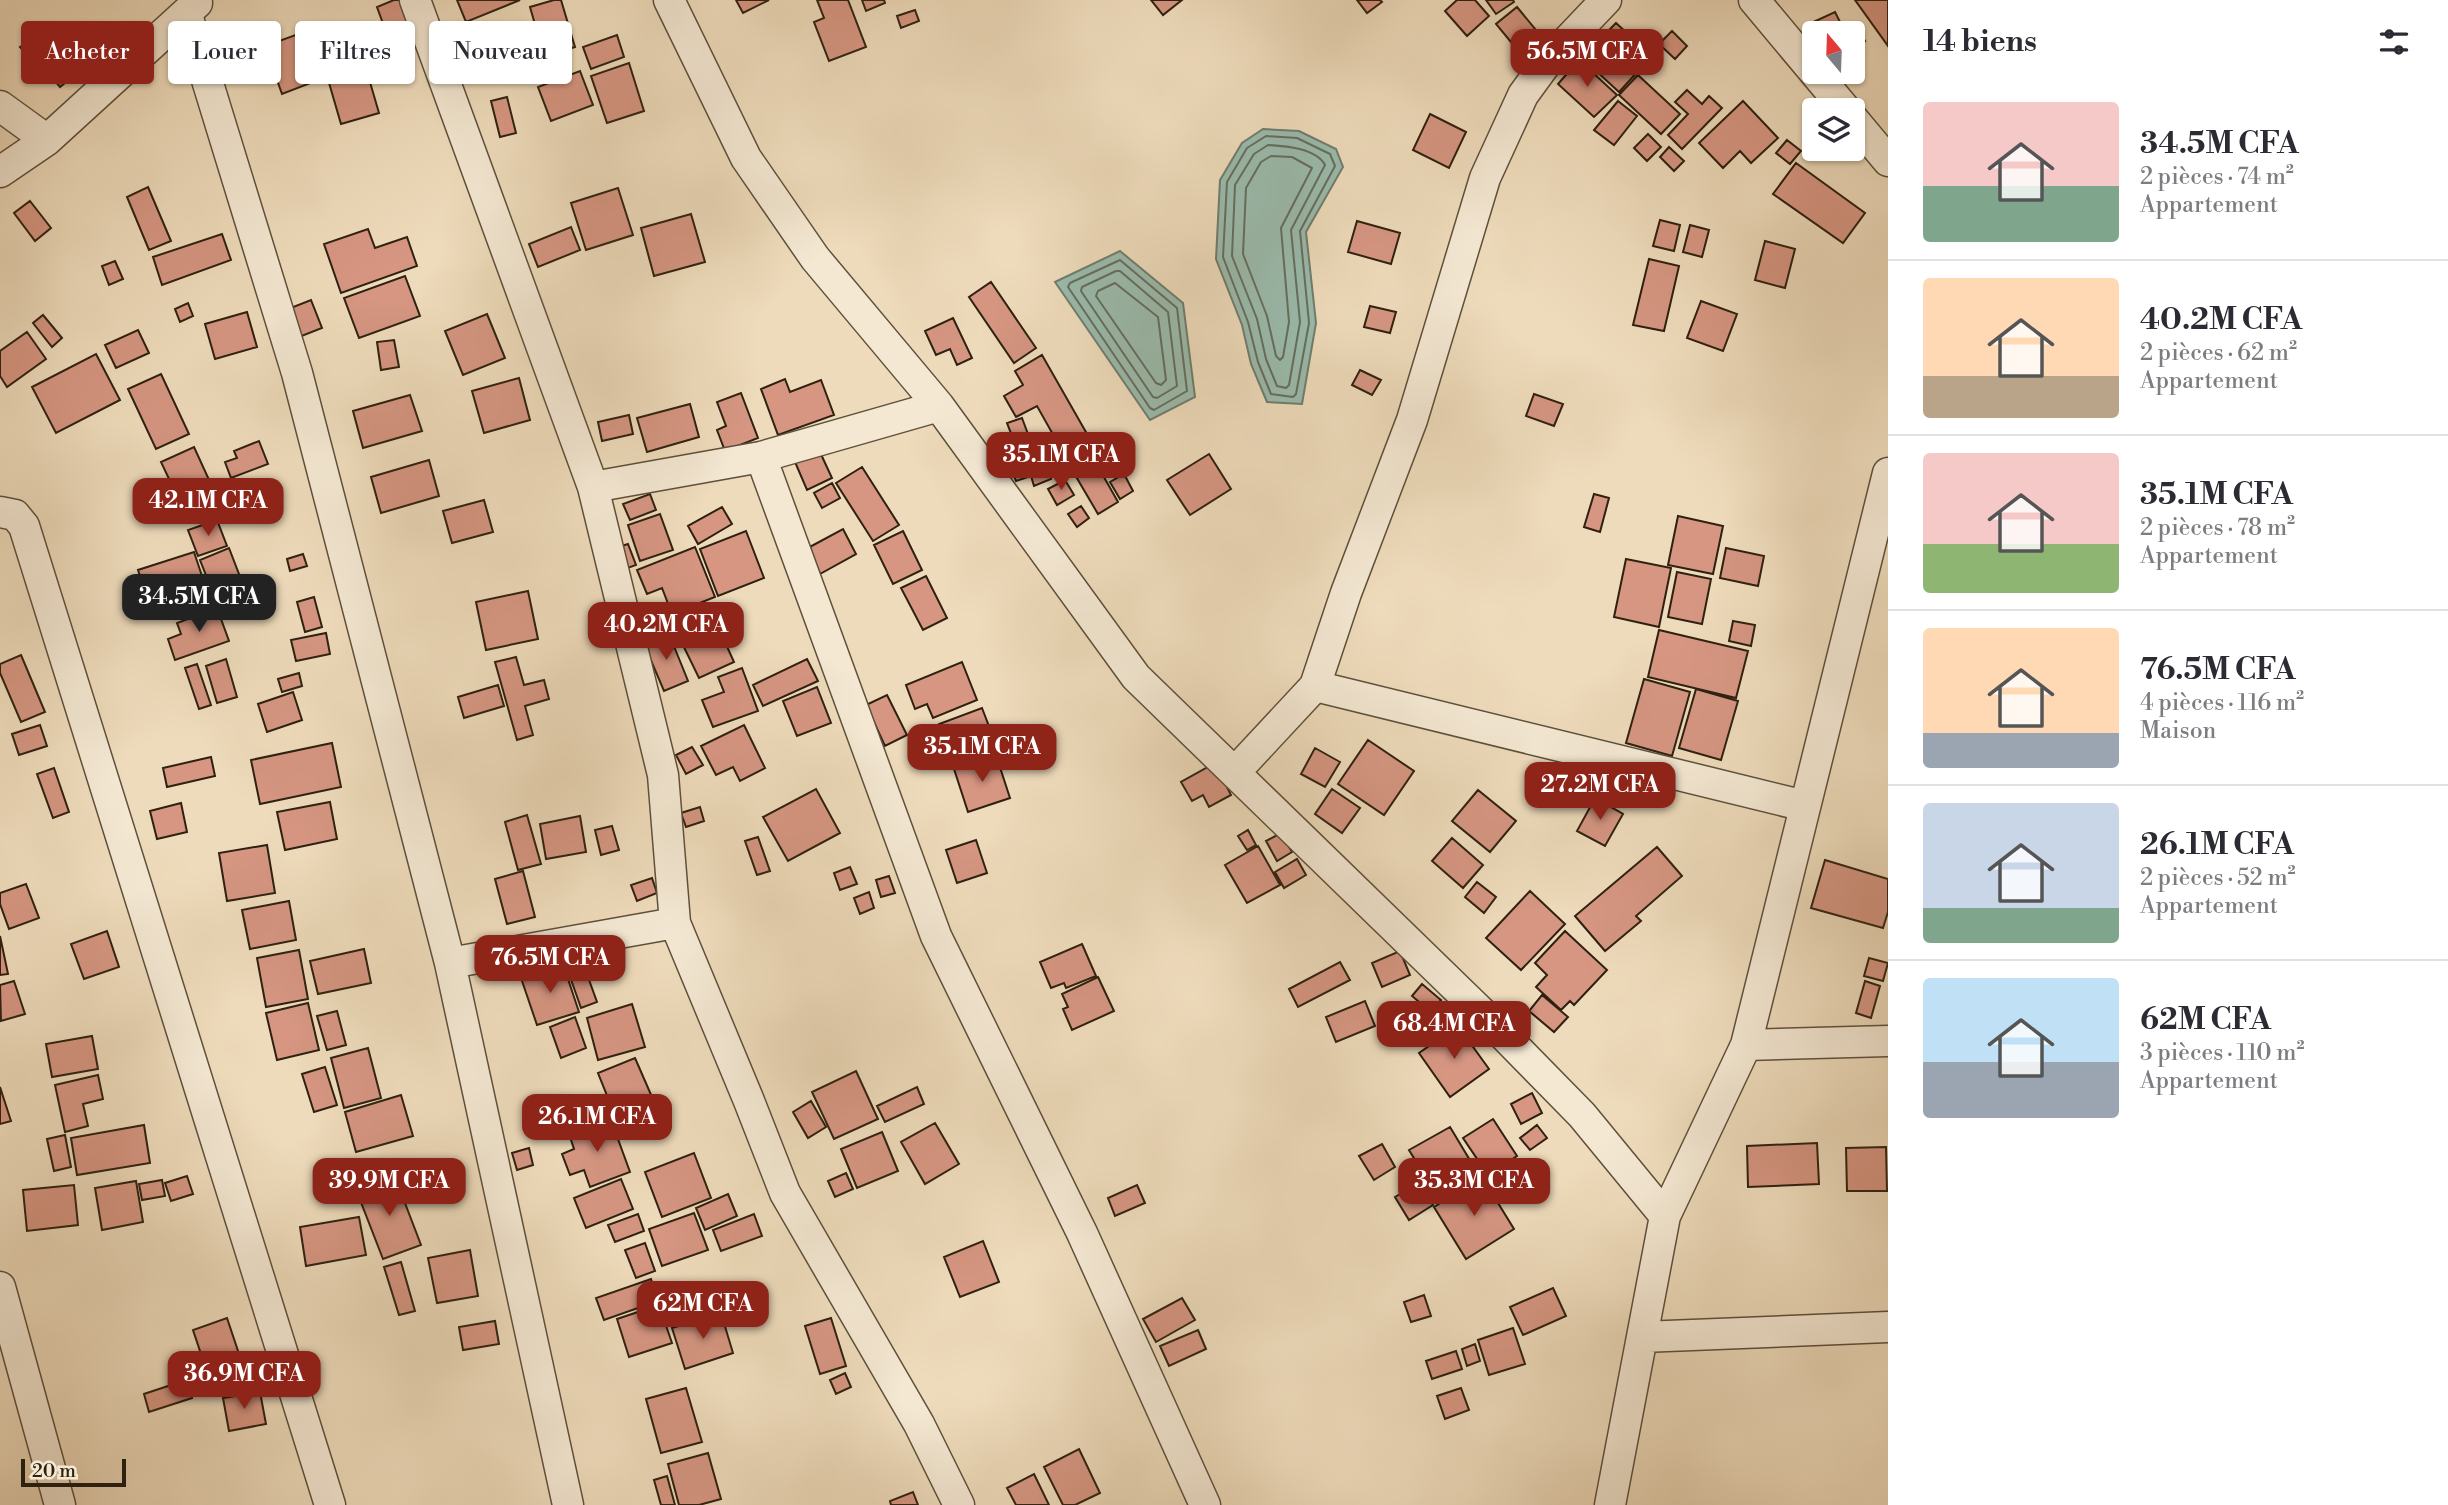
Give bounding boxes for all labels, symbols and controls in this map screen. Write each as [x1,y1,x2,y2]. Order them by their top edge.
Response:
chip: Acheter [21,21,154,84]
chip: Louer [168,21,281,84]
chip: Filtres [295,21,415,84]
chip: Nouveau [429,21,572,84]
north arrow [1802,21,1866,84]
map controls [1802,21,1865,161]
text: 14 biens [1923,23,2037,61]
icon: filters [2375,23,2413,61]
pin: 56.5M CFA [1507,29,1667,89]
text: 56.5M CFA [1527,38,1647,66]
button: layers [1802,98,1865,161]
text: 34.5M CFA [2140,125,2299,163]
icon: home [1979,130,2063,214]
text: 2 pièces · 74 m² [2140,163,2294,191]
text: Appartement [2140,191,2278,219]
text: 40.2M CFA [2140,301,2302,339]
icon: home [1979,306,2063,390]
text: 2 pièces · 62 m² [2140,339,2297,367]
text: Appartement [2140,367,2278,395]
pin: 35.1M CFA [981,433,1141,492]
text: 35.1M CFA [1002,441,1120,469]
text: 35.1M CFA [2140,476,2293,514]
pin: 42.1M CFA [128,478,288,538]
icon: home [1979,481,2063,565]
text: 42.1M CFA [149,487,267,515]
text: 2 pièces · 78 m² [2140,514,2295,542]
text: Appartement [2140,542,2278,570]
pin: 34.5M CFA [119,574,279,634]
text: 34.5M CFA [138,583,260,611]
pin: 40.2M CFA [586,602,746,662]
text: 40.2M CFA [604,611,728,639]
text: 76.5M CFA [2140,651,2295,689]
icon: home [1979,656,2063,740]
text: 4 pièces · 116 m² [2140,689,2304,717]
text: Maison [2140,717,2216,745]
pin: 35.1M CFA [902,724,1062,784]
text: 35.1M CFA [923,733,1041,761]
pin: 27.2M CFA [1520,762,1680,822]
text: 27.2M CFA [1541,771,1659,799]
text: 26.1M CFA [2140,826,2294,864]
icon: home [1979,831,2063,915]
text: 2 pièces · 52 m² [2140,864,2296,892]
text: Appartement [2140,892,2278,920]
pin: 76.5M CFA [470,936,630,995]
text: 76.5M CFA [490,944,610,972]
text: 62M CFA [2140,1001,2271,1039]
pin: 68.4M CFA [1374,1002,1534,1061]
icon: home [1979,1006,2063,1090]
text: 68.4M CFA [1393,1010,1515,1038]
text: 3 pièces · 110 m² [2140,1039,2305,1067]
text: Appartement [2140,1067,2278,1095]
pin: 26.1M CFA [517,1094,677,1154]
text: 26.1M CFA [538,1103,656,1131]
pin: 39.9M CFA [309,1158,469,1218]
pin: 35.3M CFA [1394,1158,1554,1218]
text: 39.9M CFA [329,1167,449,1195]
text: 35.3M CFA [1414,1167,1534,1195]
pin: 62M CFA [638,1282,768,1341]
text: 62M CFA [653,1290,753,1318]
pin: 36.9M CFA [164,1352,324,1411]
text: 36.9M CFA [184,1360,304,1388]
scale bar [21,1456,126,1488]
text: 20 m [32,1459,76,1483]

